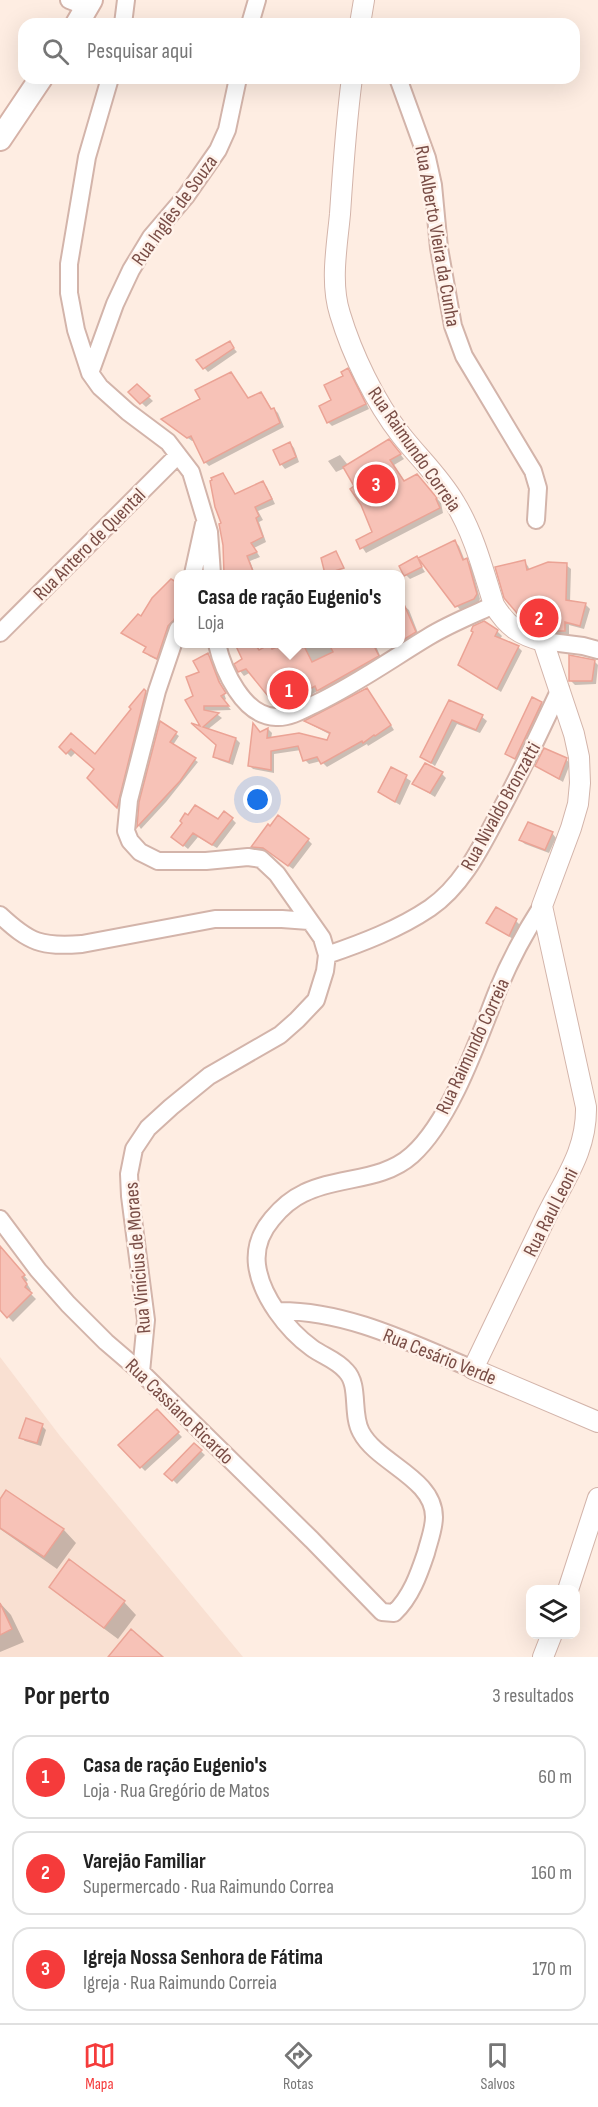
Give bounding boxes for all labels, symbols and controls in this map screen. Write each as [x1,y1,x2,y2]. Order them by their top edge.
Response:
search box [18,18,580,84]
icon: search [39,35,72,68]
text: Pesquisar aqui [87,38,192,65]
street label: Rua Alberto Vieira da Cunha [409,144,465,329]
street label: Rua Inglês de Souza [127,151,223,271]
street label: Rua Raimundo Correia [362,383,466,517]
pin: 3 [356,462,395,506]
street label: Rua Antero de Quental [29,484,151,606]
popup [174,570,405,648]
text: Casa de ração Eugenio's [198,584,381,611]
pin: 2 [520,596,558,640]
text: Loja [198,611,224,635]
pin: 1 [270,668,308,712]
street label: Rua Nivaldo Bronzatti [456,738,546,875]
your location [243,785,272,814]
street label: Rua Raimundo Correia [431,975,515,1118]
street label: Rua Raul Leoni [518,1164,583,1261]
street label: Rua Vinícius de Moraes [119,1181,157,1335]
street label: Rua Cesário Verde [379,1323,500,1391]
street label: Rua Cassiano Ricardo [120,1354,239,1470]
map controls [526,1585,580,1639]
button: layers [526,1585,580,1639]
text: Por perto [24,1681,110,1712]
text: 3 resultados [492,1684,574,1708]
text: Casa de ração Eugenio's [83,1752,267,1779]
text: 1 [42,1765,49,1789]
text: 60 m [538,1765,572,1789]
text: Loja · Rua Gregório de Matos [83,1779,270,1803]
text: Varejão Familiar [83,1848,206,1875]
text: 2 [41,1861,50,1885]
text: 160 m [531,1861,572,1885]
text: Supermercado · Rua Raimundo Correa [83,1875,334,1899]
text: Igreja Nossa Senhora de Fátima [83,1944,323,1971]
text: 3 [41,1957,50,1981]
text: 170 m [532,1957,572,1981]
text: Igreja · Rua Raimundo Correia [83,1971,277,1995]
tab: Mapa [83,2039,116,2094]
tab: Rotas [282,2039,315,2094]
tab: Salvos [481,2039,515,2094]

